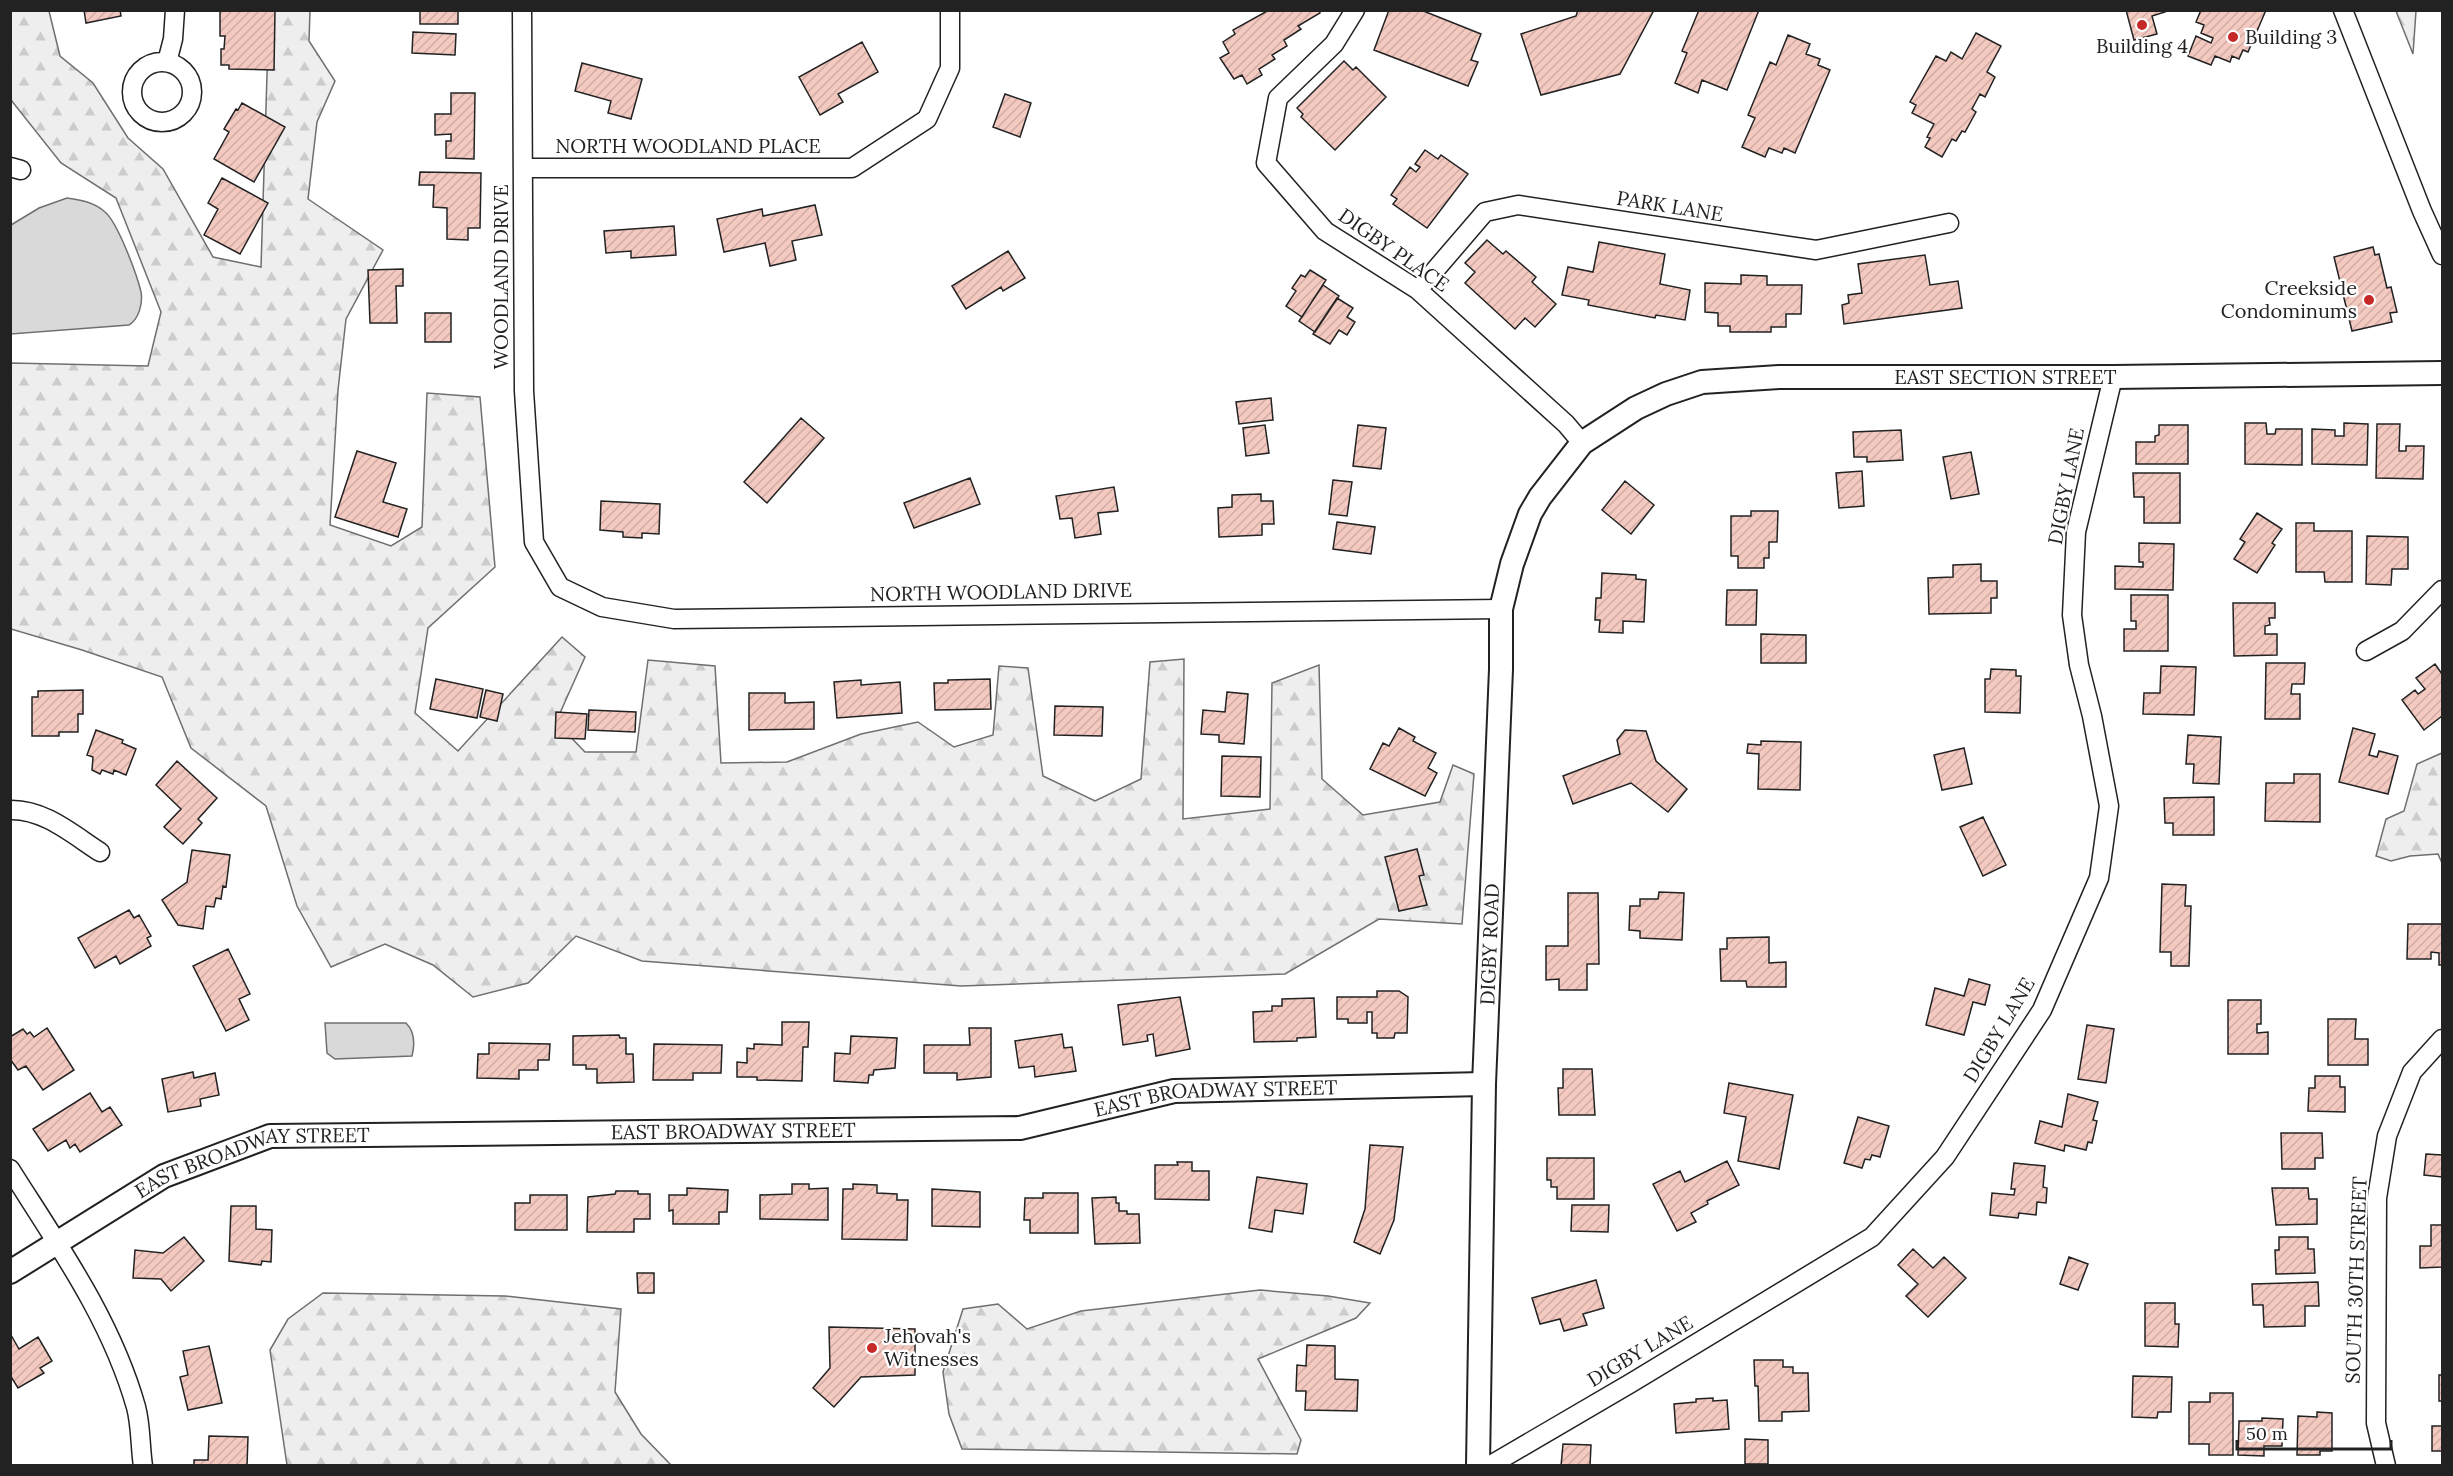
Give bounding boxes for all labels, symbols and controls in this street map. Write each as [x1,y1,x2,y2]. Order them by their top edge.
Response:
marker: Building 4 [2135,18,2149,32]
place label: Building 3 [2245,24,2337,49]
marker: Building 3 [2226,30,2240,44]
place label: Building 4 [2096,33,2188,58]
street label: NORTH WOODLAND PLACE [555,133,821,158]
street label: WOODLAND DRIVE [488,184,513,370]
street label: PARK LANE [1615,185,1725,226]
street label: DIGBY PLACE [1334,202,1454,297]
place label: Creekside Condominums [2221,275,2357,323]
marker: Creekside Condominums [2362,293,2376,307]
street label: EAST SECTION STREET [1894,364,2117,389]
street label: DIGBY LANE [2042,425,2089,546]
street label: NORTH WOODLAND DRIVE [870,577,1132,606]
street label: DIGBY ROAD [1474,883,1504,1006]
street label: DIGBY LANE [1957,973,2040,1087]
street label: EAST BROADWAY STREET [1091,1074,1338,1122]
street label: EAST BROADWAY STREET [610,1117,856,1144]
street label: EAST BROADWAY STREET [130,1122,370,1203]
street label: SOUTH 30TH STREET [2339,1176,2372,1384]
street label: DIGBY LANE [1583,1309,1697,1392]
place label: Jehovah's Witnesses [883,1323,979,1371]
marker: Jehovah's Witnesses [865,1341,879,1355]
scale bar [2237,1413,2392,1451]
text: 50 m [2246,1422,2288,1445]

